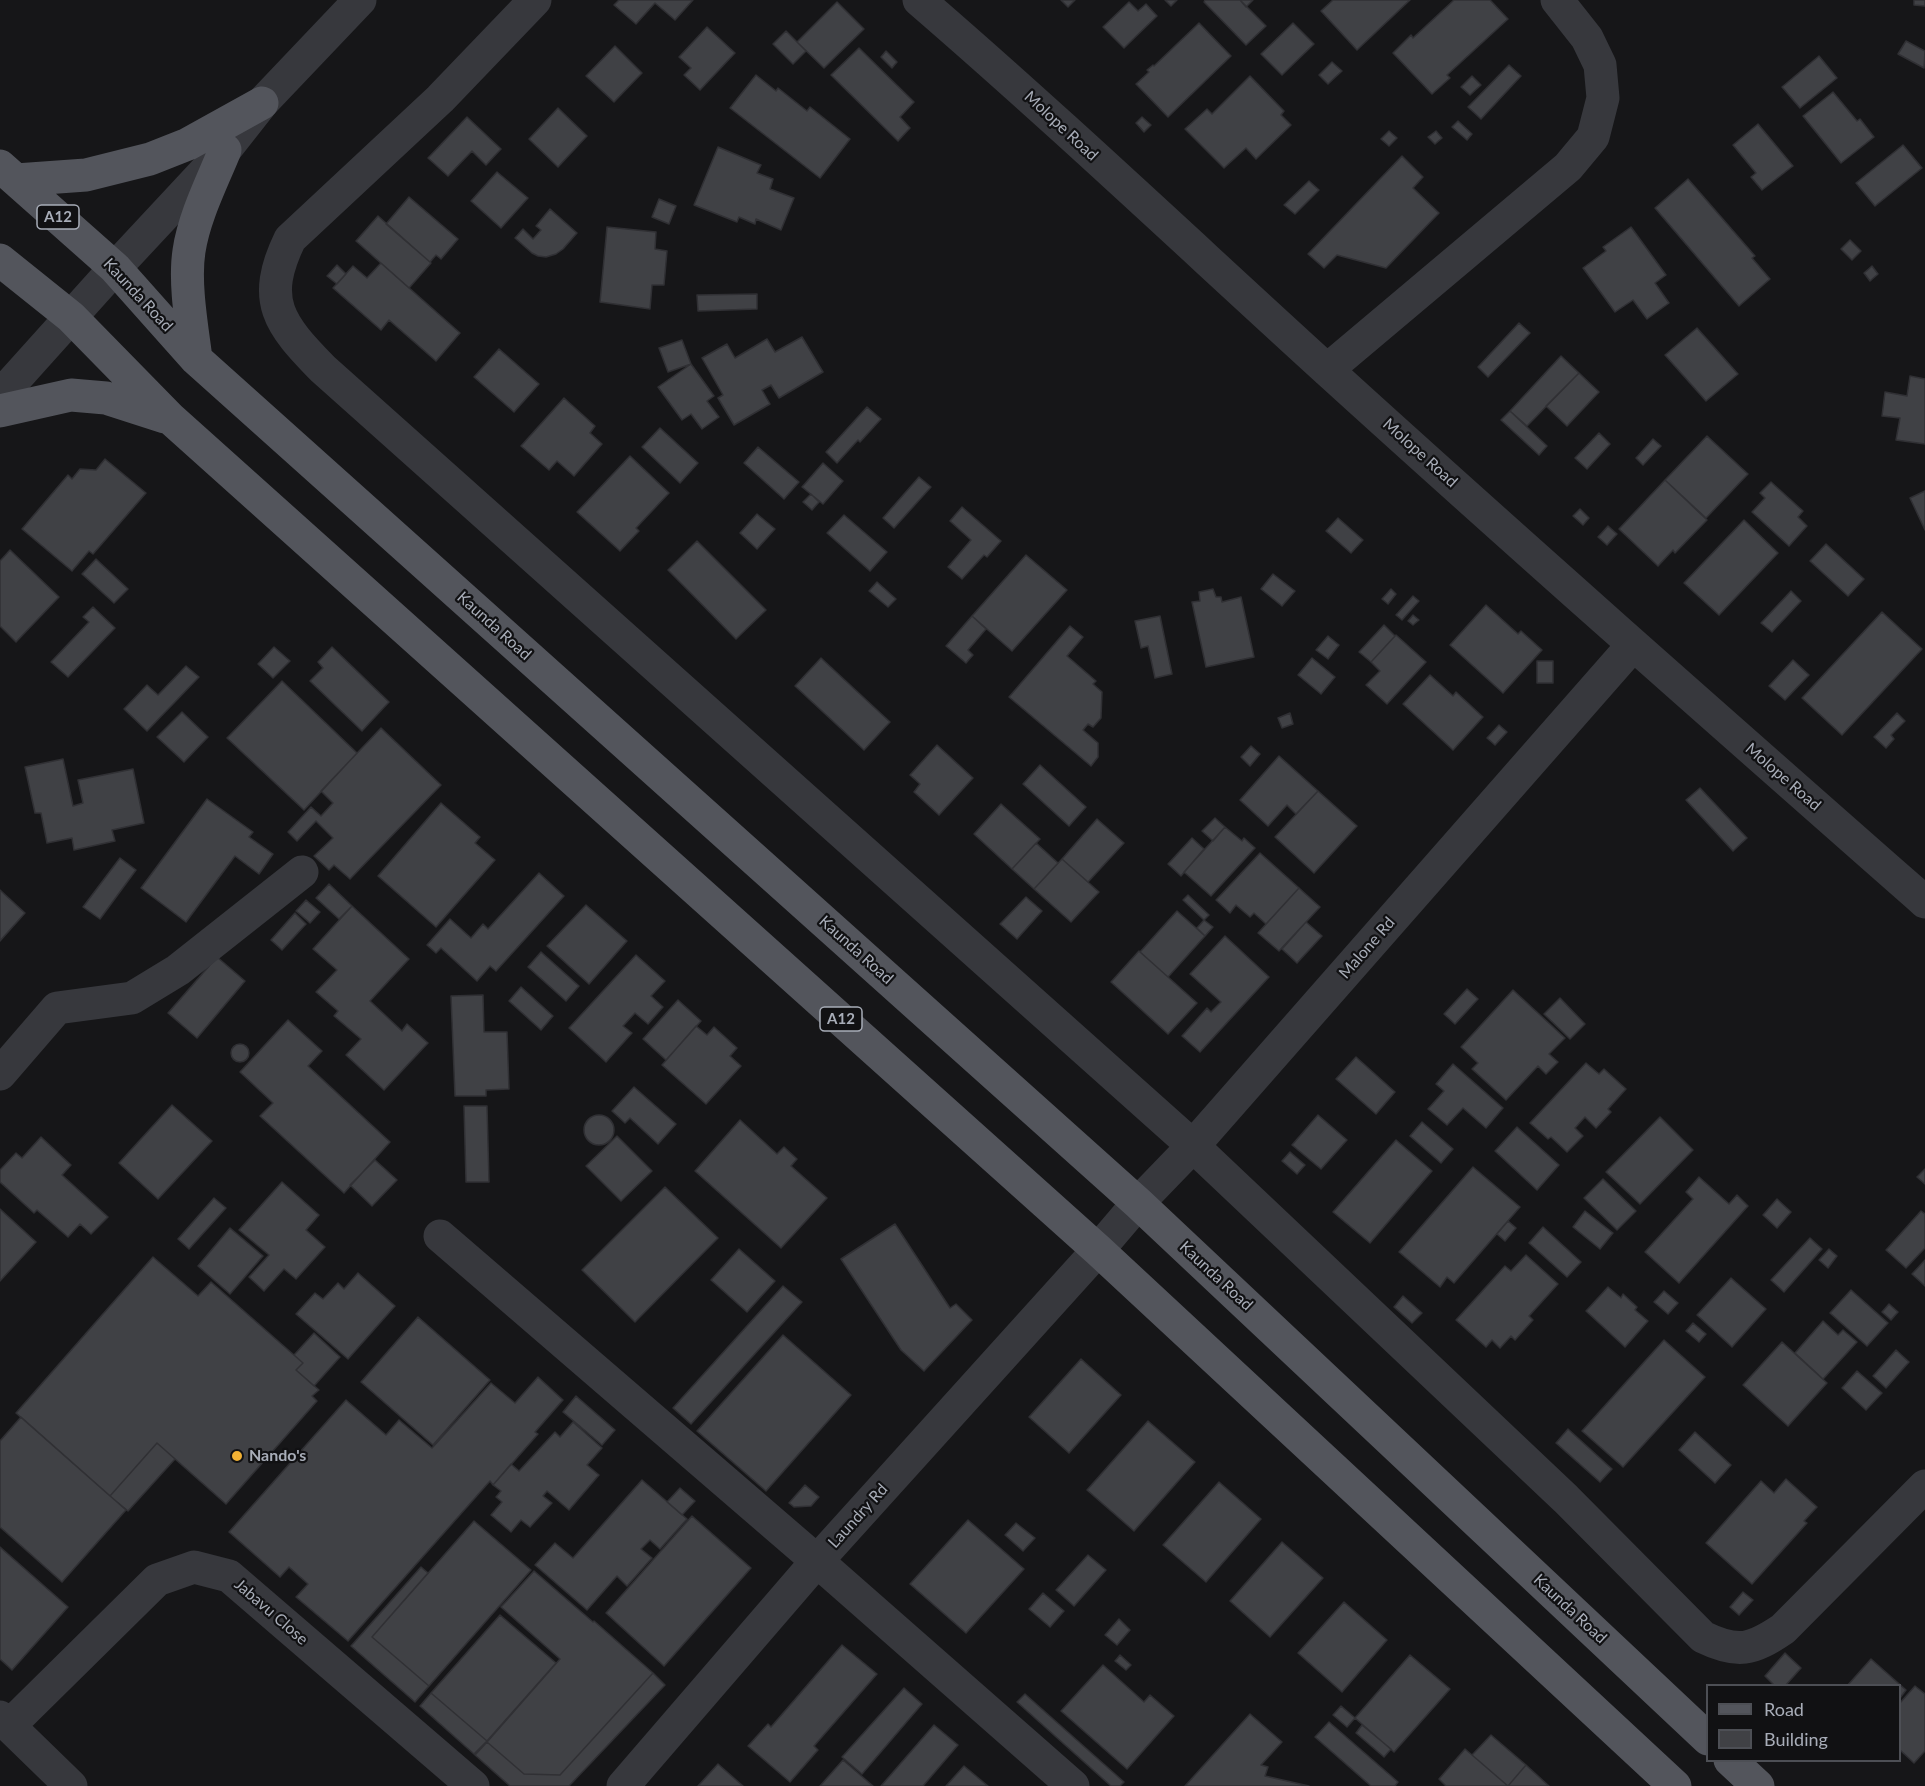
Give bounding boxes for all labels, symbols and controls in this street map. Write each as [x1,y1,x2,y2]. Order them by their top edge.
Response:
street label: Molope Road [1020,87,1102,165]
road number: A12 [37,205,79,229]
street label: Kaunda Road [99,255,177,335]
street label: Molope Road [1379,415,1461,491]
street label: Kaunda Road [453,588,535,664]
street label: Molope Road [1741,739,1825,815]
street label: Kaunda Road [815,912,897,988]
street label: Malone Rd [1335,913,1399,983]
road number: A12 [820,1007,862,1031]
street label: Kaunda Road [1176,1237,1256,1315]
place label: Nando's [249,1446,306,1466]
marker: Nando's [230,1449,244,1463]
street label: Laundry Rd [824,1480,892,1552]
street label: Kaunda Road [1530,1570,1610,1648]
street label: Jabavu Close [230,1575,312,1649]
legend [1706,1684,1901,1762]
text: Road [1764,1698,1804,1720]
text: Building [1764,1728,1828,1750]

